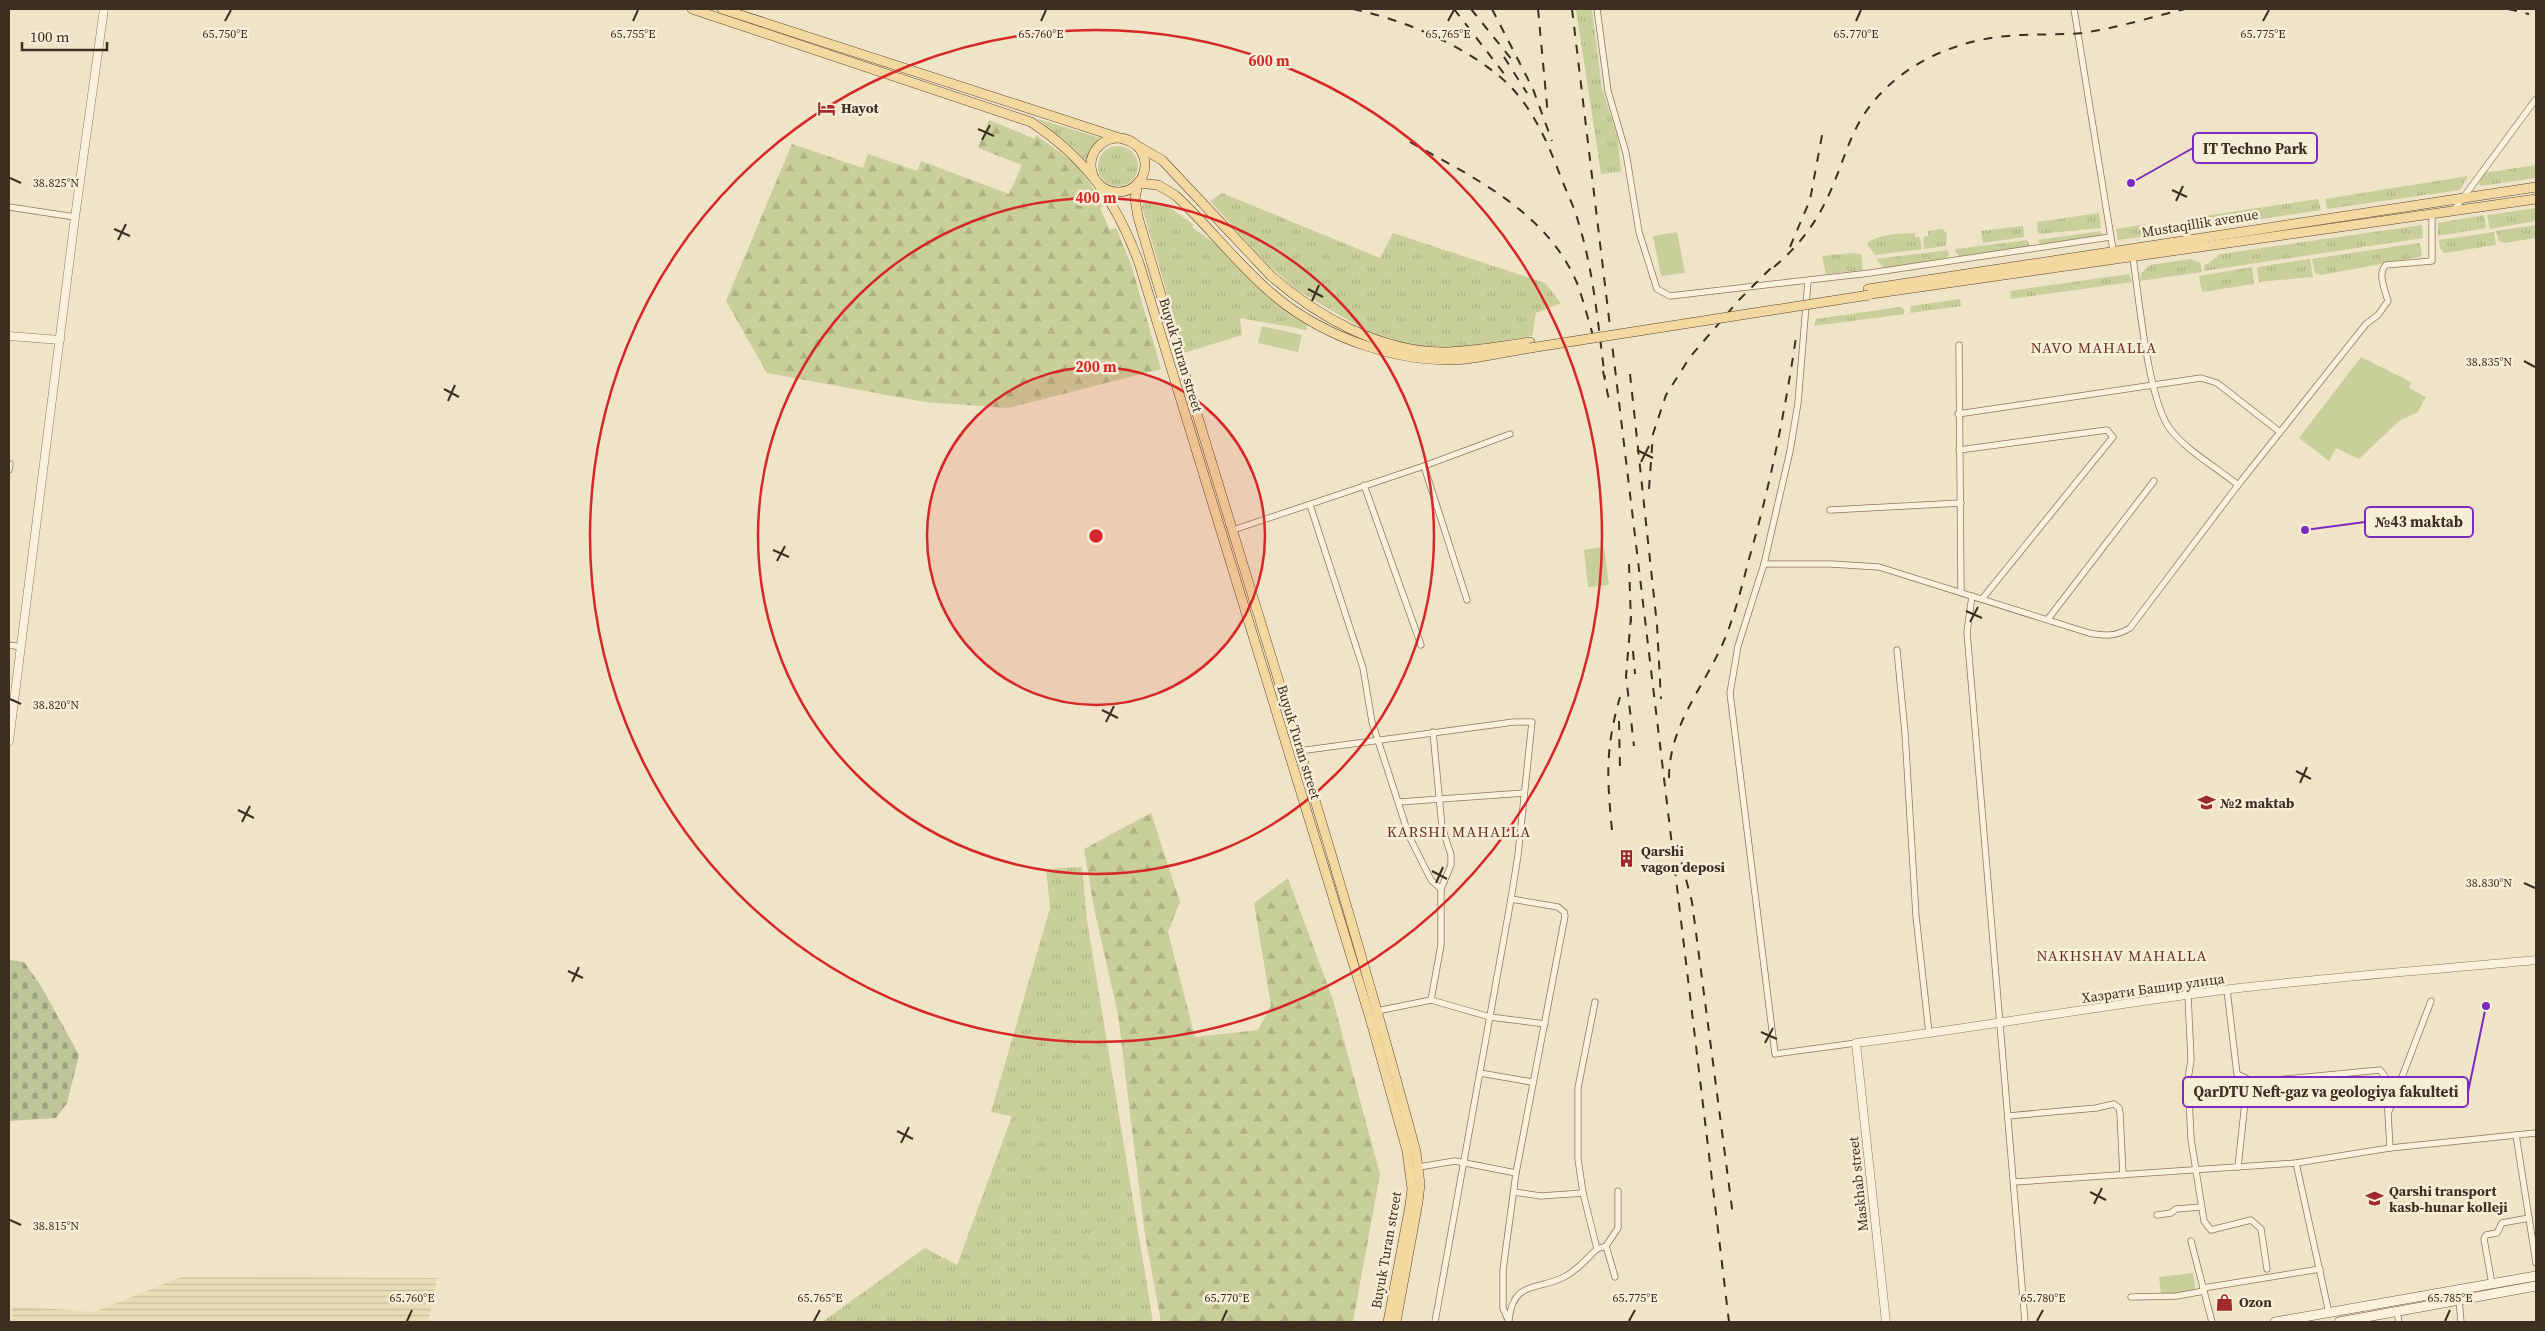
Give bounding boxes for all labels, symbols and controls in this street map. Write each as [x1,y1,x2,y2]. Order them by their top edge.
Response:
scale bar [22,20,108,52]
text: 100 m [30,26,70,47]
text: 65.750°E [203,26,247,42]
text: 65.755°E [611,26,655,42]
text: 65.760°E [1019,26,1063,42]
text: 65.765°E [1426,26,1470,42]
text: 65.770°E [1834,26,1878,42]
text: 65.775°E [2241,26,2285,42]
text: 600 m [1248,50,1290,71]
hotel icon: Hayot [817,98,837,118]
place label: Hayot [841,98,880,118]
callout: IT Techno Park [2193,133,2317,163]
text: IT Techno Park [2203,138,2307,159]
text: 38.825°N [33,175,79,191]
text: 400 m [1075,187,1117,208]
street label: Mustaqillik avenue [2140,204,2260,242]
street label: Buyuk Turan street [1154,295,1208,415]
district label: NAVO MAHALLA [2031,337,2157,358]
text: 38.835°N [2466,354,2512,370]
text: 200 m [1075,356,1117,377]
callout: №43 maktab [2365,507,2473,537]
text: №43 maktab [2374,511,2463,532]
centre of rings [1087,527,1105,545]
street label: Buyuk Turan street [1272,682,1326,802]
text: 38.820°N [33,697,79,713]
school or university icon: №2 maktab [2196,793,2216,813]
place label: №2 maktab [2220,793,2295,813]
district label: KARSHI MAHALLA [1387,821,1531,842]
place label: Qarshi vagon deposi [1640,841,1726,877]
building icon: Qarshi vagon deposi [1617,849,1637,869]
text: 38.830°N [2466,875,2512,891]
district label: NAKHSHAV MAHALLA [2036,945,2208,966]
street label: Хазрати Башир улица [2080,968,2227,1008]
callout: QarDTU Neft-gaz va geologiya fakulteti [2183,1077,2468,1107]
text: QarDTU Neft-gaz va geologiya fakulteti [2193,1081,2459,1102]
street label: Maskhab street [1843,1135,1873,1232]
place label: Qarshi transport kasb-hunar kolleji [2389,1181,2508,1217]
street label: Buyuk Turan street [1366,1189,1406,1310]
school or university icon: Qarshi transport kasb-hunar kolleji [2365,1189,2385,1209]
text: 38.815°N [33,1218,79,1234]
text: 65.760°E [390,1290,434,1306]
text: 65.765°E [798,1290,842,1306]
text: 65.770°E [1205,1290,1249,1306]
text: 65.775°E [1613,1290,1657,1306]
text: 65.780°E [2021,1290,2065,1306]
text: 65.785°E [2428,1290,2472,1306]
shop icon: Ozon [2215,1292,2235,1312]
place label: Ozon [2239,1292,2272,1312]

